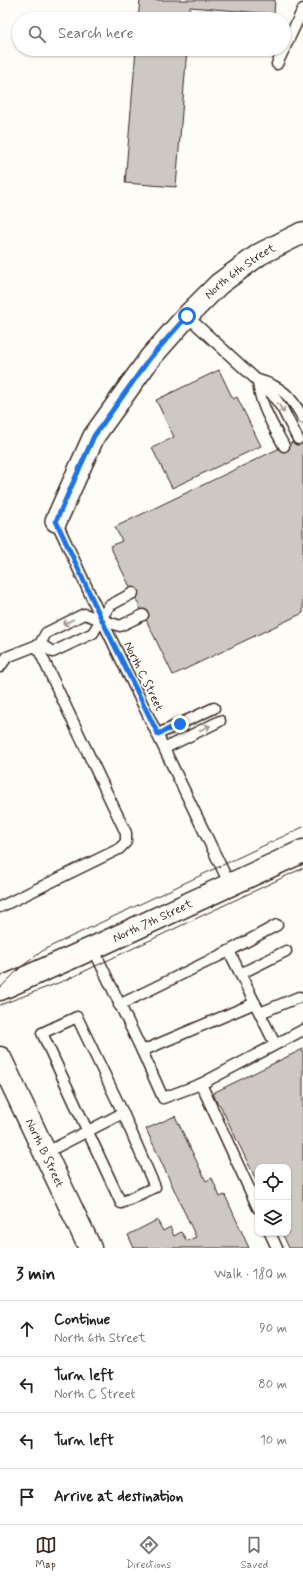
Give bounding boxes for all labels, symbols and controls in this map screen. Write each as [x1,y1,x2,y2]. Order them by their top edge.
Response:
search box [12,12,291,56]
icon: search [26,23,48,45]
text: Search here [58,24,134,44]
street label: North 6th Street [201,240,279,303]
route start [178,307,196,325]
one-way arrow [277,402,285,413]
one-way arrow [62,619,74,626]
street label: North C Street [119,639,167,714]
route end [171,715,189,733]
one-way arrow [199,724,211,731]
street label: North 7th Street [110,896,195,947]
street label: North B Street [21,1116,67,1191]
map controls [255,1164,291,1236]
button: locate [255,1164,291,1200]
button: layers [255,1200,291,1236]
text: 3 min [16,1263,55,1285]
text: Walk · 180 m [214,1266,287,1283]
text: Continue [54,1310,110,1330]
icon: ahead [16,1318,38,1340]
text: 90 m [259,1320,287,1337]
text: North 6th Street [54,1330,146,1347]
text: Turn left [54,1366,114,1386]
icon: left [16,1374,38,1396]
text: 80 m [258,1376,287,1393]
text: North C Street [54,1386,135,1403]
icon: left [16,1430,38,1452]
text: Turn left [54,1431,114,1451]
text: 10 m [260,1432,287,1449]
icon: arrive [16,1486,38,1508]
text: Arrive at destination [54,1487,183,1507]
tab: Map [35,1534,57,1572]
tab: Directions [126,1534,171,1572]
tab: Saved [241,1534,268,1572]

